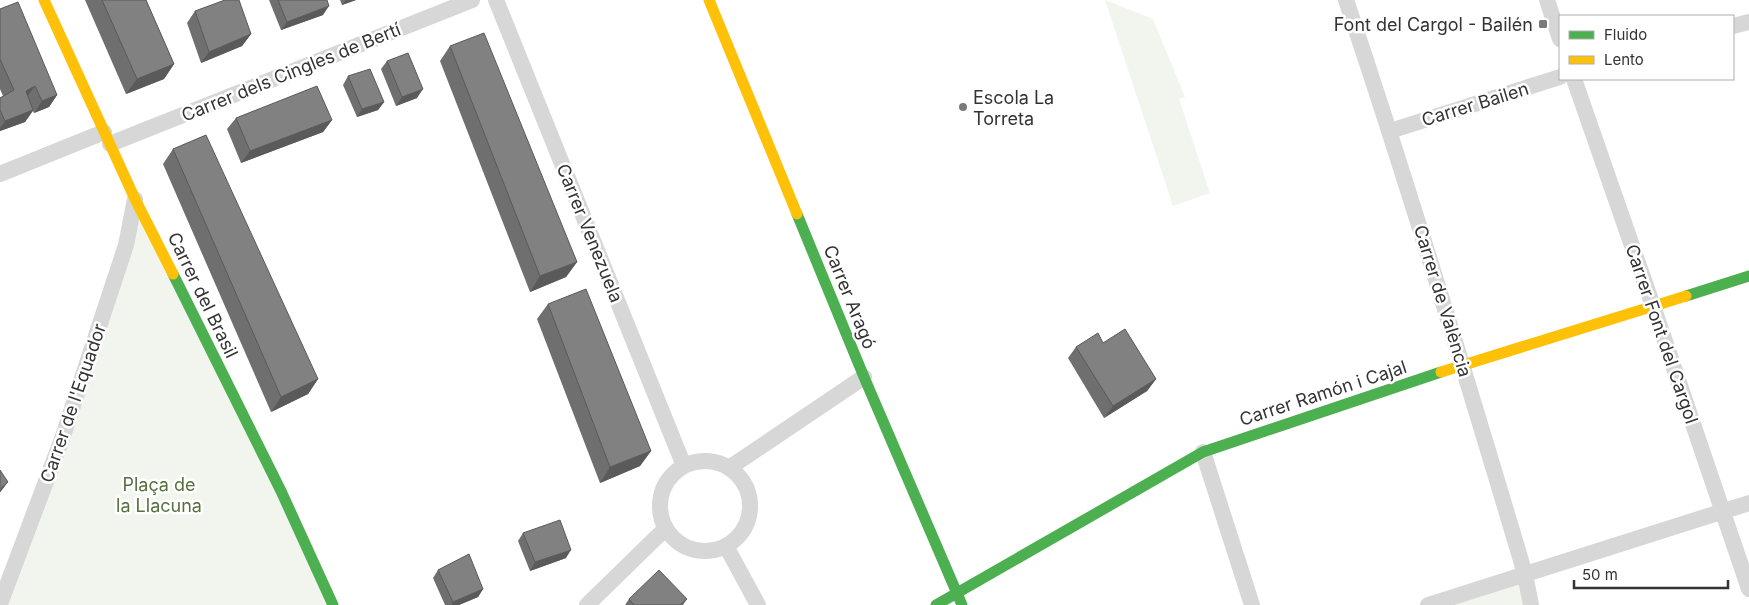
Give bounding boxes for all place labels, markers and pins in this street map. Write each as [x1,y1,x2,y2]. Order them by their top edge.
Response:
place label: Font del Cargol - Bailén [1334,14,1533,35]
marker: Font del Cargol - Bailén [1537,18,1549,30]
place label: Escola La Torreta [973,87,1054,129]
marker: Escola La Torreta [957,101,969,113]

